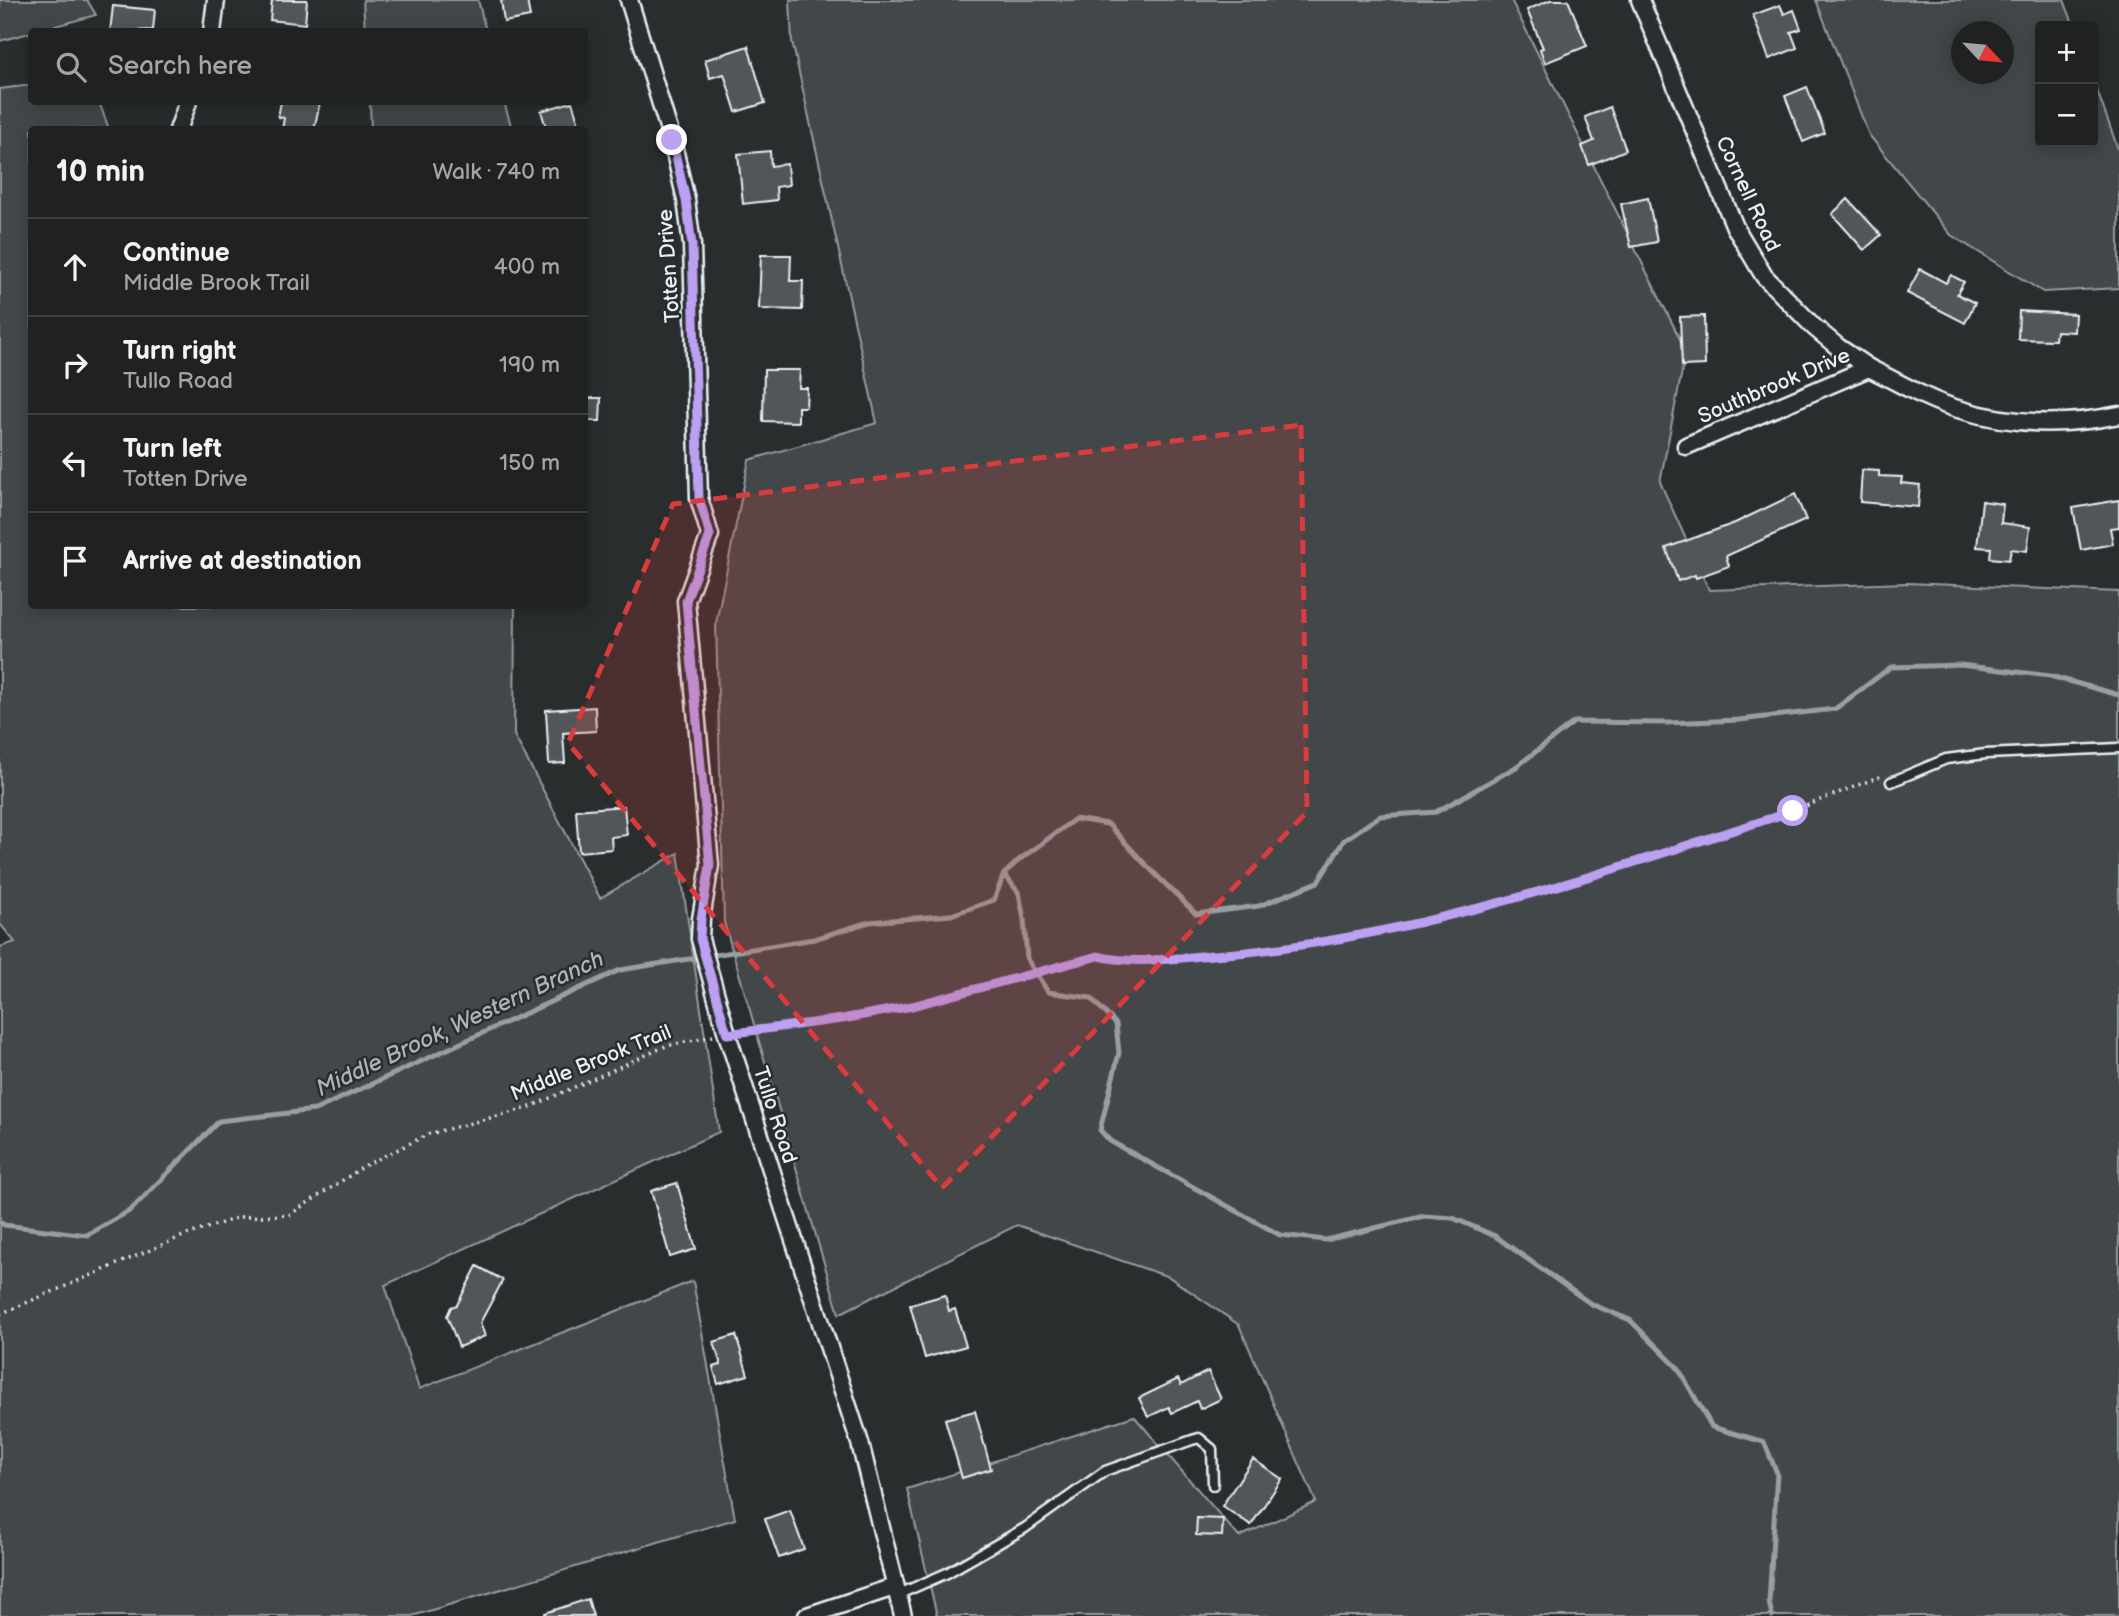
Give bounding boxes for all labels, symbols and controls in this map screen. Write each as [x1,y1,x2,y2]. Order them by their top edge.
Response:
north arrow [1951,21,2014,84]
map controls [2035,21,2098,147]
button: + [2035,21,2098,84]
search box [28,28,588,105]
icon: search [52,48,90,86]
text: Search here [108,51,252,82]
button: − [2035,84,2098,147]
route end [656,124,687,155]
street label: Cornell Road [1710,132,1786,256]
text: 10 min [56,154,145,190]
text: Walk · 740 m [432,158,560,186]
street label: Totten Drive [653,208,685,324]
text: Continue [123,238,230,269]
icon: ahead [56,248,94,286]
text: 400 m [494,253,560,281]
text: Middle Brook Trail [123,269,310,297]
text: Turn right [123,336,236,367]
street label: Southbrook Drive [1694,343,1854,429]
icon: right [56,346,94,384]
text: 190 m [499,351,560,379]
text: Tullo Road [123,367,233,395]
text: Turn left [123,434,222,465]
icon: left [56,444,94,482]
text: 150 m [499,449,560,477]
text: Totten Drive [123,465,248,493]
icon: arrive [56,542,94,580]
text: Arrive at destination [123,546,362,577]
route start [1777,795,1808,826]
water label: Middle Brook, Western Branch [312,945,609,1103]
street label: Middle Brook Trail [507,1019,675,1107]
street label: Tullo Road [748,1063,802,1167]

